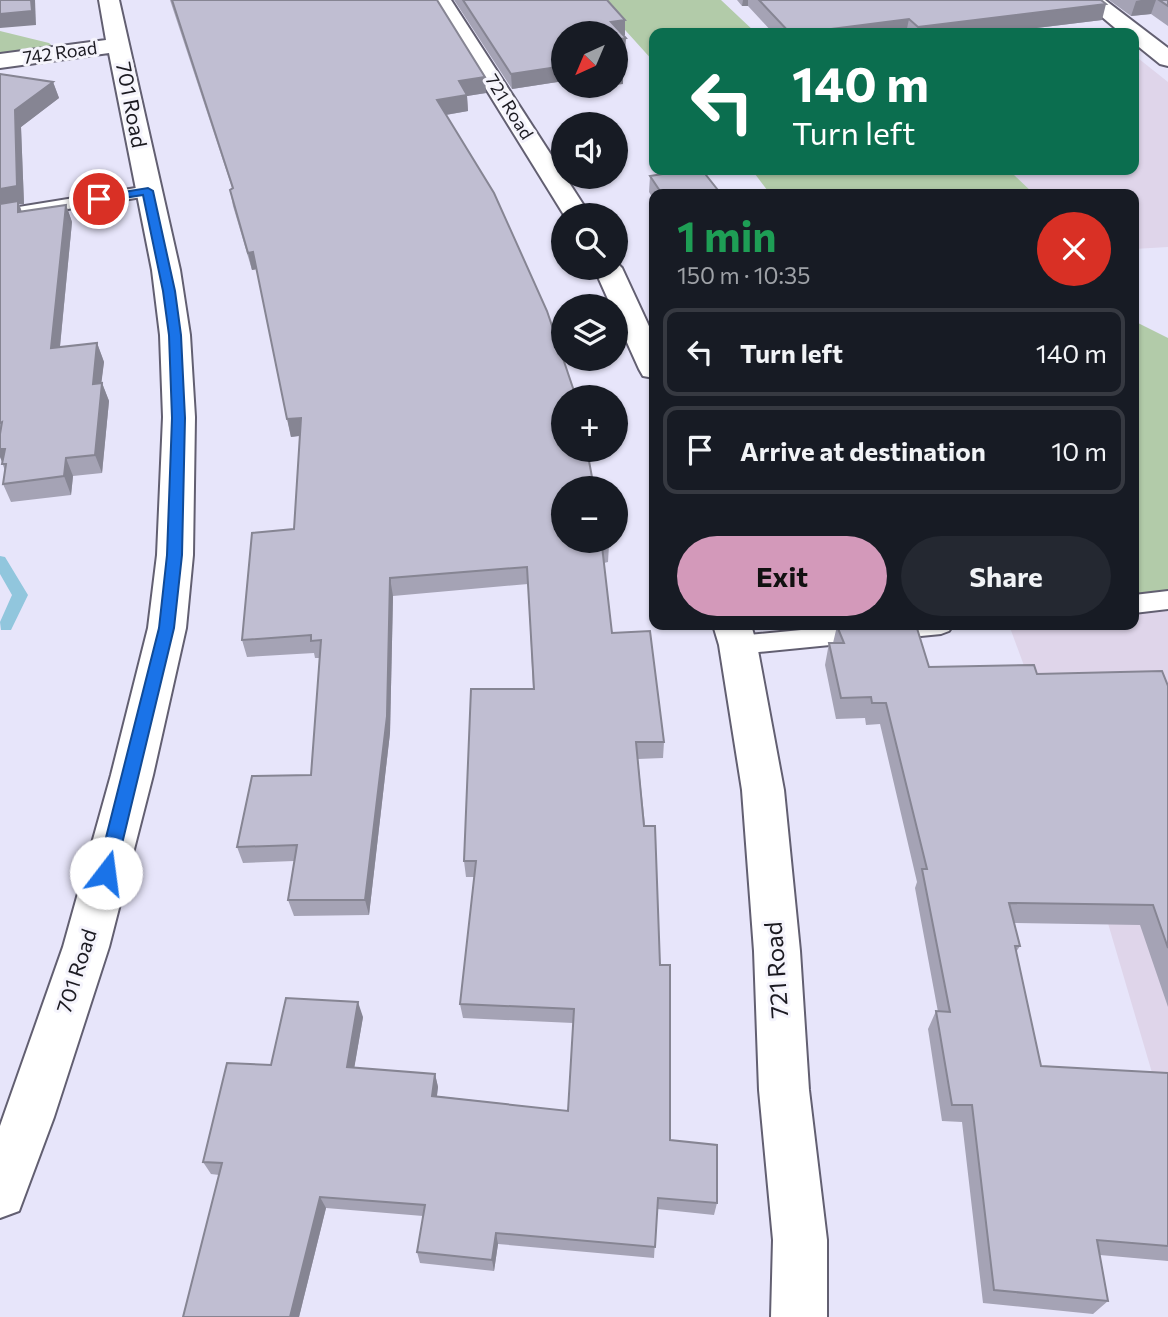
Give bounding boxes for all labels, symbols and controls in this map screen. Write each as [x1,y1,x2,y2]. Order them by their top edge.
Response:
north arrow [551,21,628,98]
map controls [551,21,628,553]
street label: 742 Road [21,36,98,68]
text: 140 m [792,52,929,112]
icon: left [677,56,768,147]
street label: 701 Road [112,60,153,150]
street label: 721 Road [481,70,538,143]
button: sound [551,112,628,189]
text: Turn left [792,112,916,152]
pin [69,169,129,229]
icon: arrive [80,180,118,218]
button: search [551,203,628,280]
text: 1 min [677,209,777,261]
button: close [1037,212,1111,286]
text: 150 m · 10:35 [677,261,810,289]
button: layers [551,294,628,371]
icon: left [681,333,719,371]
text: Turn left [740,337,843,368]
text: 140 m [1036,337,1107,368]
button: + [551,385,628,462]
icon: arrive [681,431,719,469]
text: Arrive at destination [740,435,986,466]
text: 10 m [1051,435,1107,466]
button: − [551,476,628,553]
button: Exit [677,536,887,616]
button: Share [901,536,1111,616]
position arrow [69,836,143,910]
street label: 721 Road [758,921,793,1019]
street label: 701 Road [50,925,101,1016]

